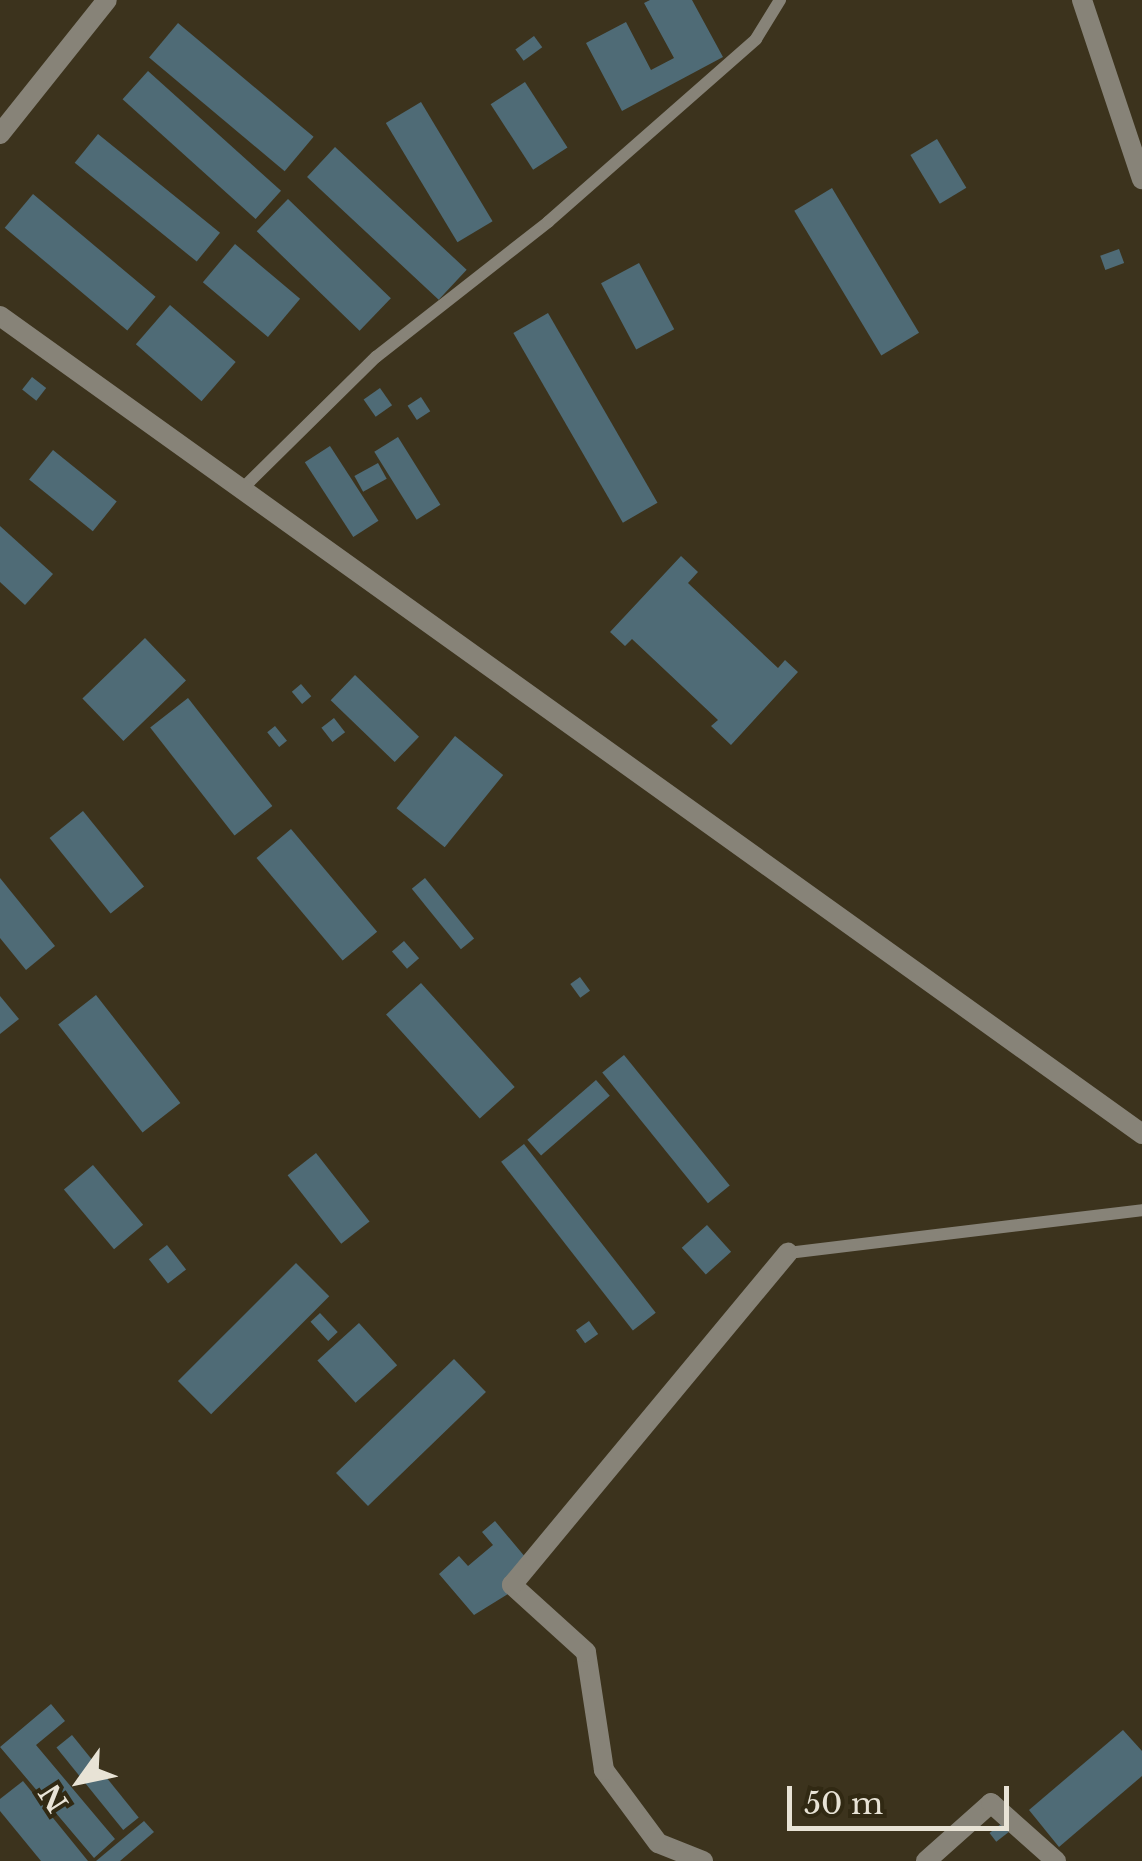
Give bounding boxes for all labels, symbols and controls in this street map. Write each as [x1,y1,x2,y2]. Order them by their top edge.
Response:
north arrow [30,1731,130,1831]
scale bar [792,1766,1014,1828]
text: N [33,1777,76,1818]
text: 50 m [804,1785,883,1822]

